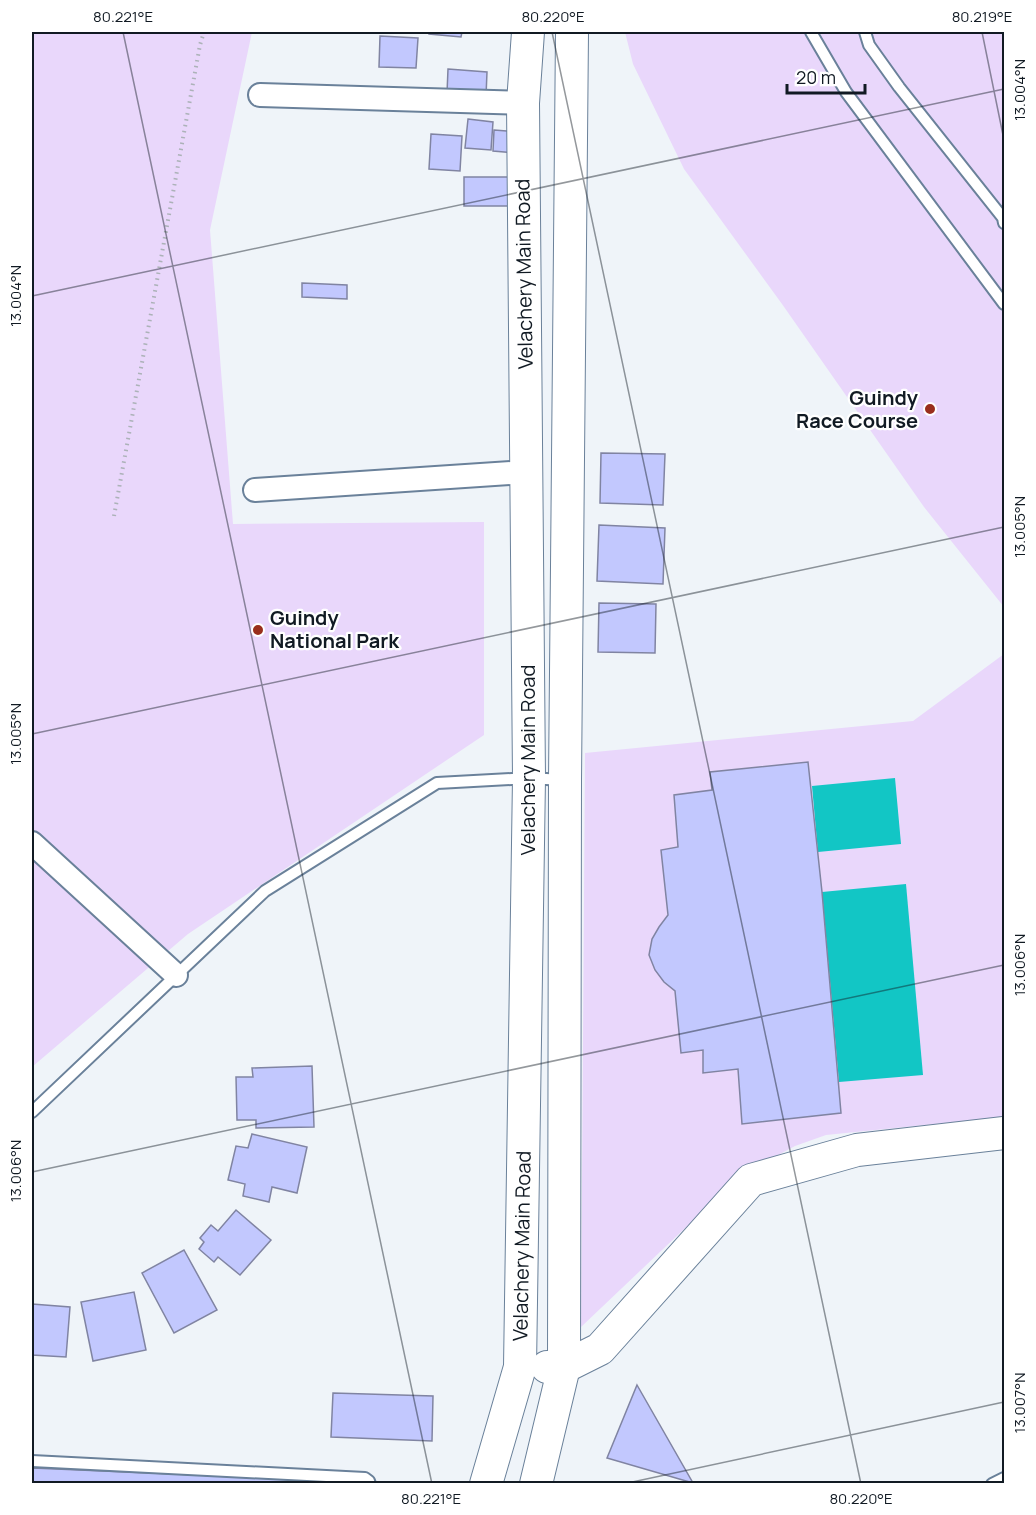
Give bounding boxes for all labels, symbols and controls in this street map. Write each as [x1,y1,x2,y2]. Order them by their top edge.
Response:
text: 80.221°E [93,6,153,27]
text: 80.220°E [521,6,585,27]
text: 80.219°E [952,6,1012,27]
scale bar [787,57,865,95]
text: 13.004°N [1009,59,1030,121]
text: 20 m [796,65,836,89]
street label: Velachery Main Road [508,179,539,369]
text: 13.004°N [5,265,26,327]
place label: Guindy Race Course [796,384,919,434]
marker: Guindy Race Course [923,402,937,416]
text: 13.005°N [1009,496,1030,558]
place label: Guindy National Park [270,604,400,654]
marker: Guindy National Park [251,623,265,637]
street label: Velachery Main Road [514,665,541,855]
text: 13.005°N [5,703,26,765]
text: 13.006°N [1009,934,1030,996]
text: 13.006°N [5,1140,26,1202]
street label: Velachery Main Road [506,1151,537,1341]
text: 13.007°N [1009,1373,1030,1433]
text: 80.221°E [401,1488,461,1509]
text: 80.220°E [829,1488,893,1509]

